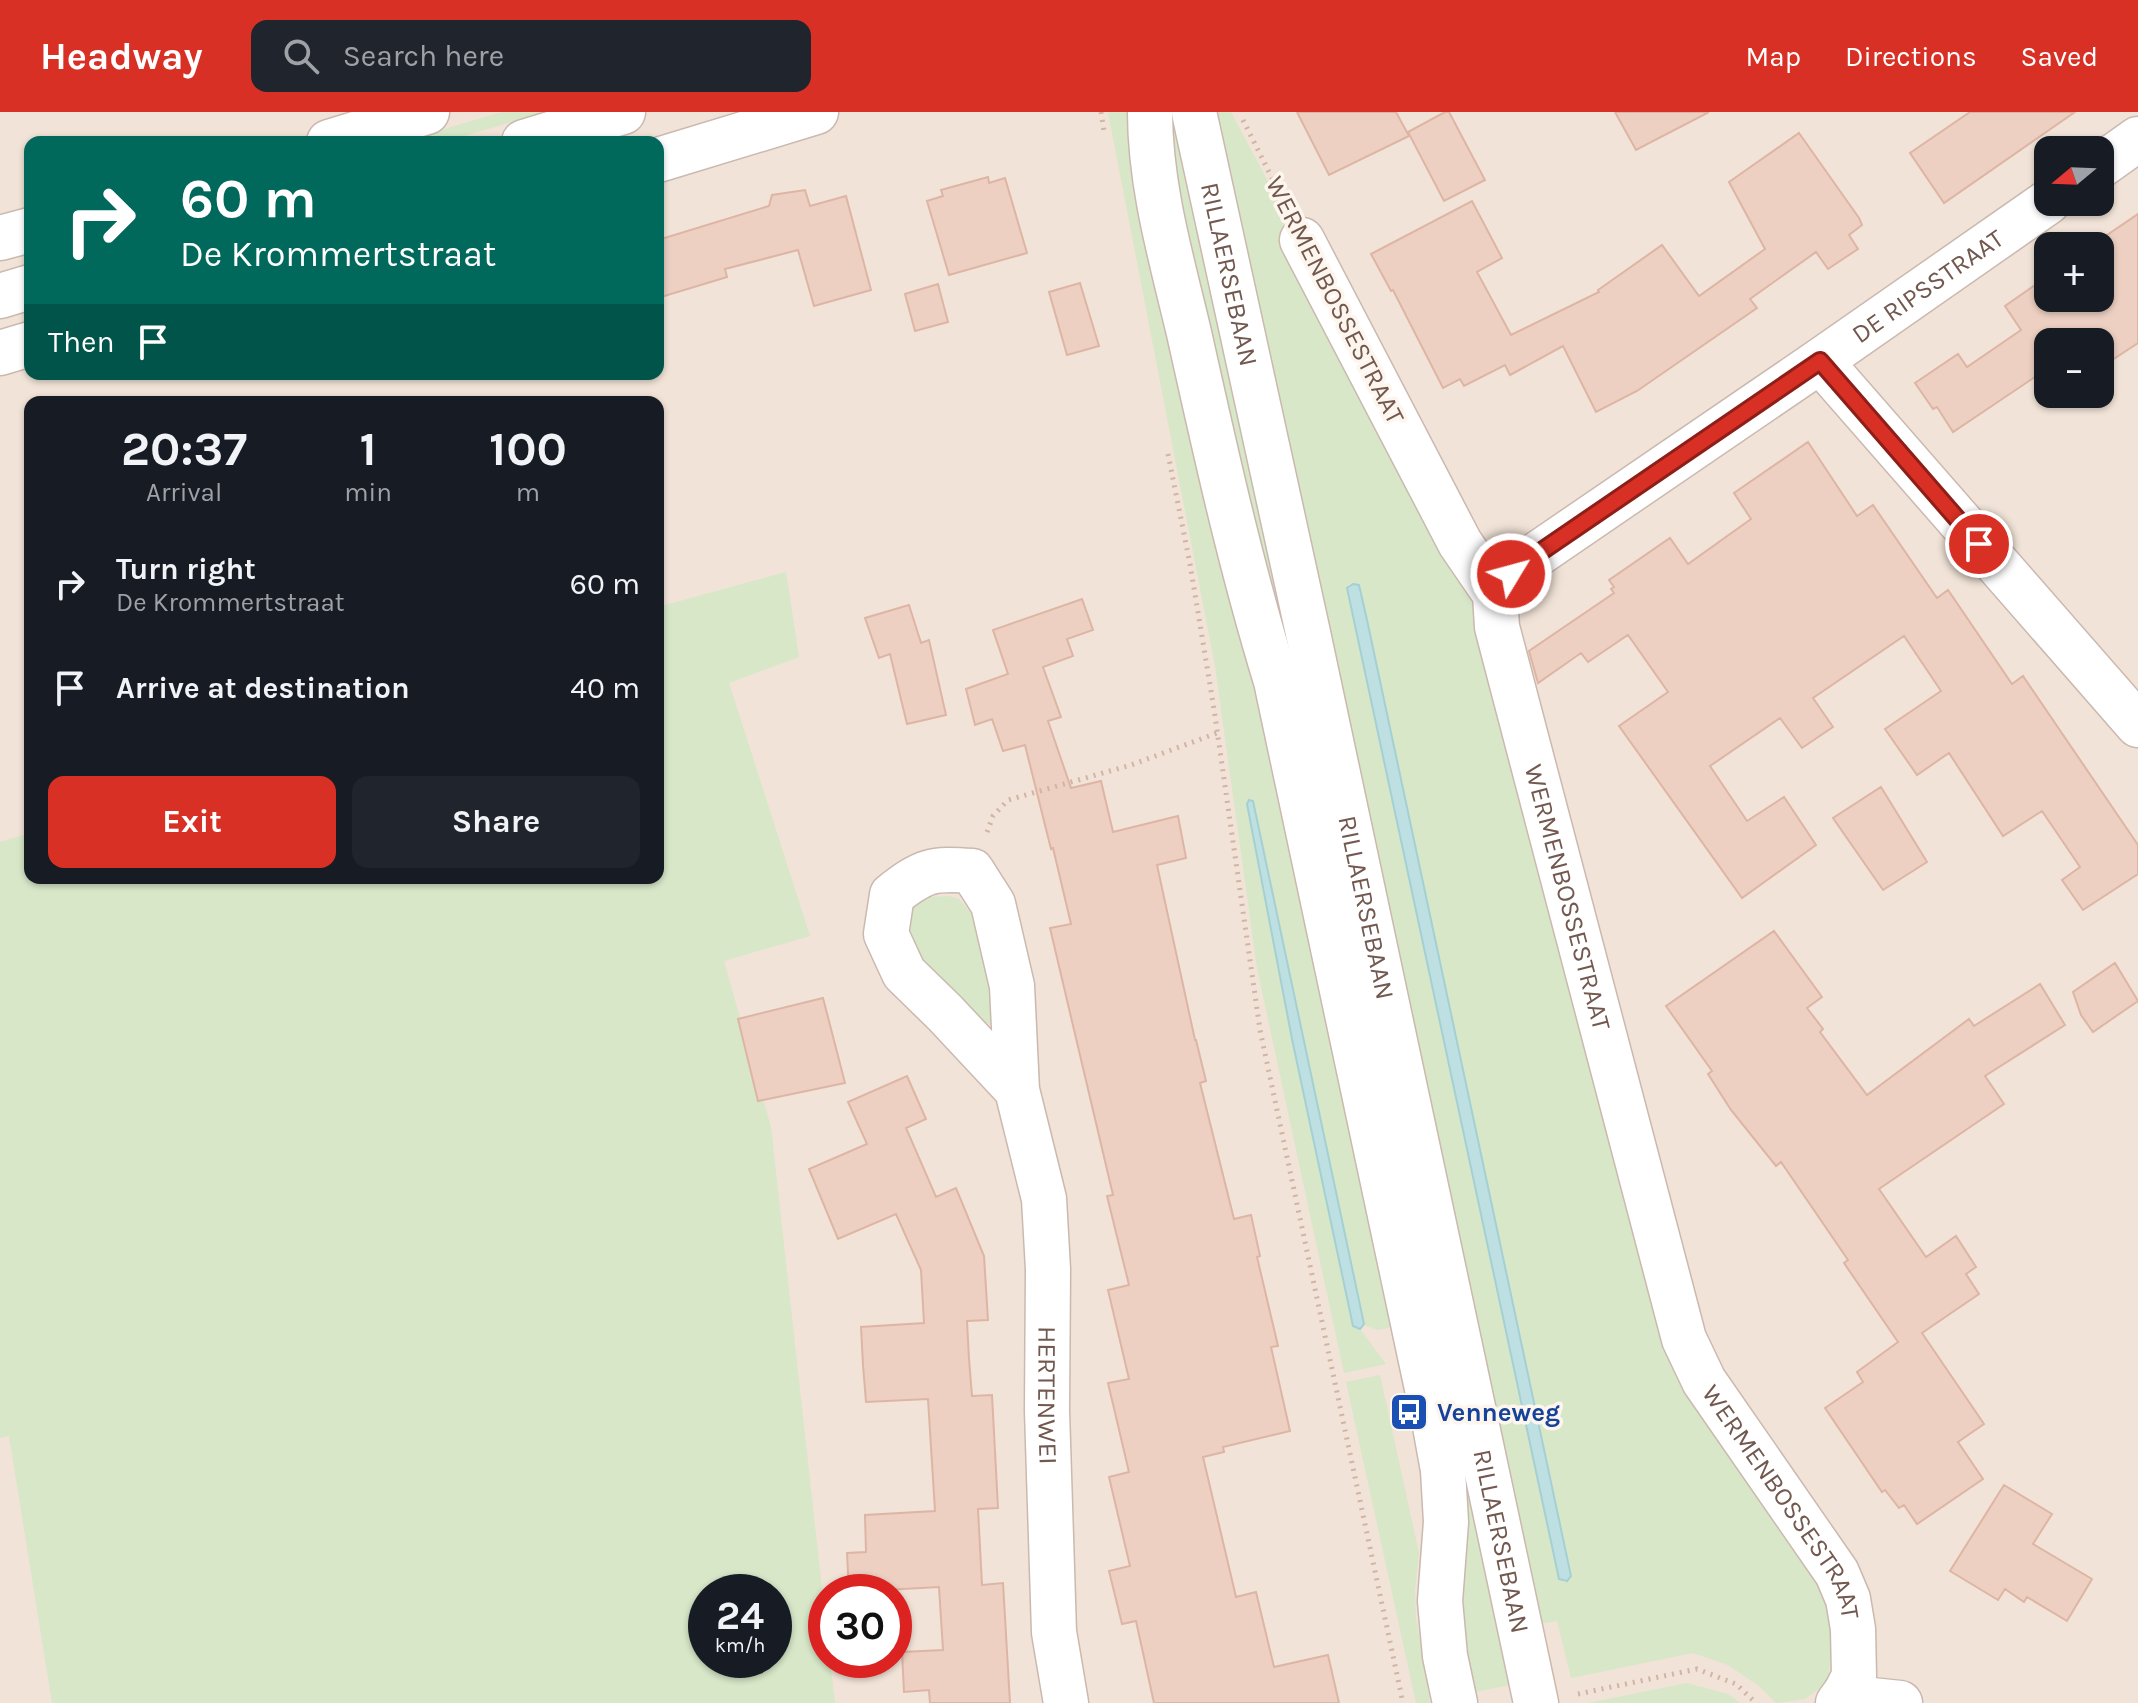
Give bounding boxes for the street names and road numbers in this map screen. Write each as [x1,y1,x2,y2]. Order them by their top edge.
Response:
street label: WERMENBOSSESTRAAT [1259,171,1411,429]
street label: RILLAERSEBAAN [1194,179,1265,369]
street label: DE RIPSSTRAAT [1846,222,2009,350]
street label: WERMENBOSSESTRAAT [1518,761,1618,1034]
street label: RILLAERSEBAAN [1332,813,1401,1002]
street label: HERTENWEI [1031,1326,1064,1465]
street label: WERMENBOSSESTRAAT [1696,1379,1867,1621]
street label: RILLAERSEBAAN [1467,1446,1536,1636]

